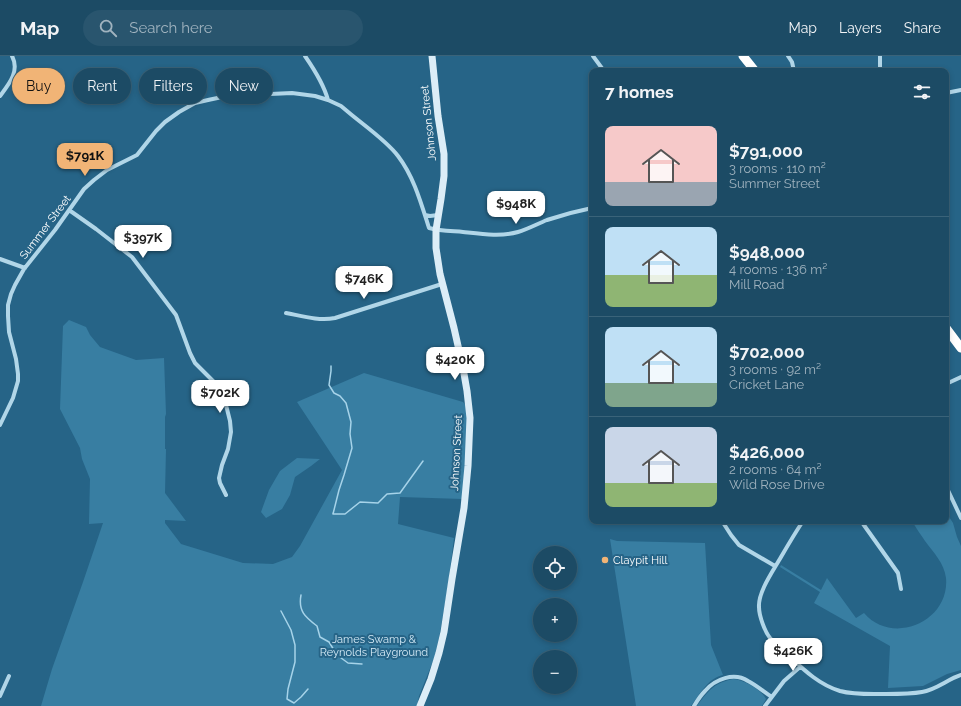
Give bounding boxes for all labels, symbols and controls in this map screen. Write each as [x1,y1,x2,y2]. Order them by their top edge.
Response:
search box [83,10,363,46]
text: Map [20,17,59,39]
icon: search [97,17,119,39]
text: Search here [129,19,213,37]
text: Map [789,20,817,36]
text: Layers [839,20,882,36]
text: Share [904,20,941,36]
chip: Buy [12,68,65,104]
chip: Rent [73,68,131,104]
chip: Filters [139,68,207,104]
chip: New [215,68,273,104]
icon: filters [911,81,933,103]
text: 7 homes [605,82,674,102]
street label: Johnson Street [418,84,439,161]
text: $791,000 [729,141,803,161]
icon: home [637,142,685,190]
pin: $791K [57,143,113,177]
text: $791K [66,148,104,163]
text: 3 rooms · 110 m² [729,161,826,176]
text: Summer Street [729,176,820,191]
pin: $948K [488,191,544,225]
street label: Summer Street [17,192,74,262]
text: $948K [496,196,536,211]
pin: $397K [115,225,171,259]
text: $397K [123,230,163,245]
text: $948,000 [729,242,805,262]
icon: home [637,243,685,291]
text: 4 rooms · 136 m² [729,262,827,277]
pin: $746K [336,266,392,300]
text: $746K [344,271,384,286]
text: Mill Road [729,277,784,292]
text: $702,000 [729,342,805,362]
icon: home [637,343,685,391]
pin: $420K [427,347,483,381]
text: $420K [435,352,475,367]
text: 3 rooms · 92 m² [729,362,821,377]
text: Cricket Lane [729,377,804,392]
pin: $702K [192,380,248,414]
text: $702K [200,385,240,400]
street label: Johnson Street [448,414,465,491]
text: $426,000 [729,442,805,462]
icon: home [637,443,685,491]
text: 2 rooms · 64 m² [729,462,821,477]
text: Wild Rose Drive [729,477,825,492]
map controls [533,546,577,694]
button: locate [533,546,577,590]
place label: Claypit Hill [613,554,668,567]
marker: Claypit Hill [600,555,610,565]
button: + [533,598,577,642]
park label: James Swamp & Reynolds Playground [320,633,428,659]
pin: $426K [765,638,821,672]
text: $426K [773,643,813,658]
button: − [533,650,577,694]

